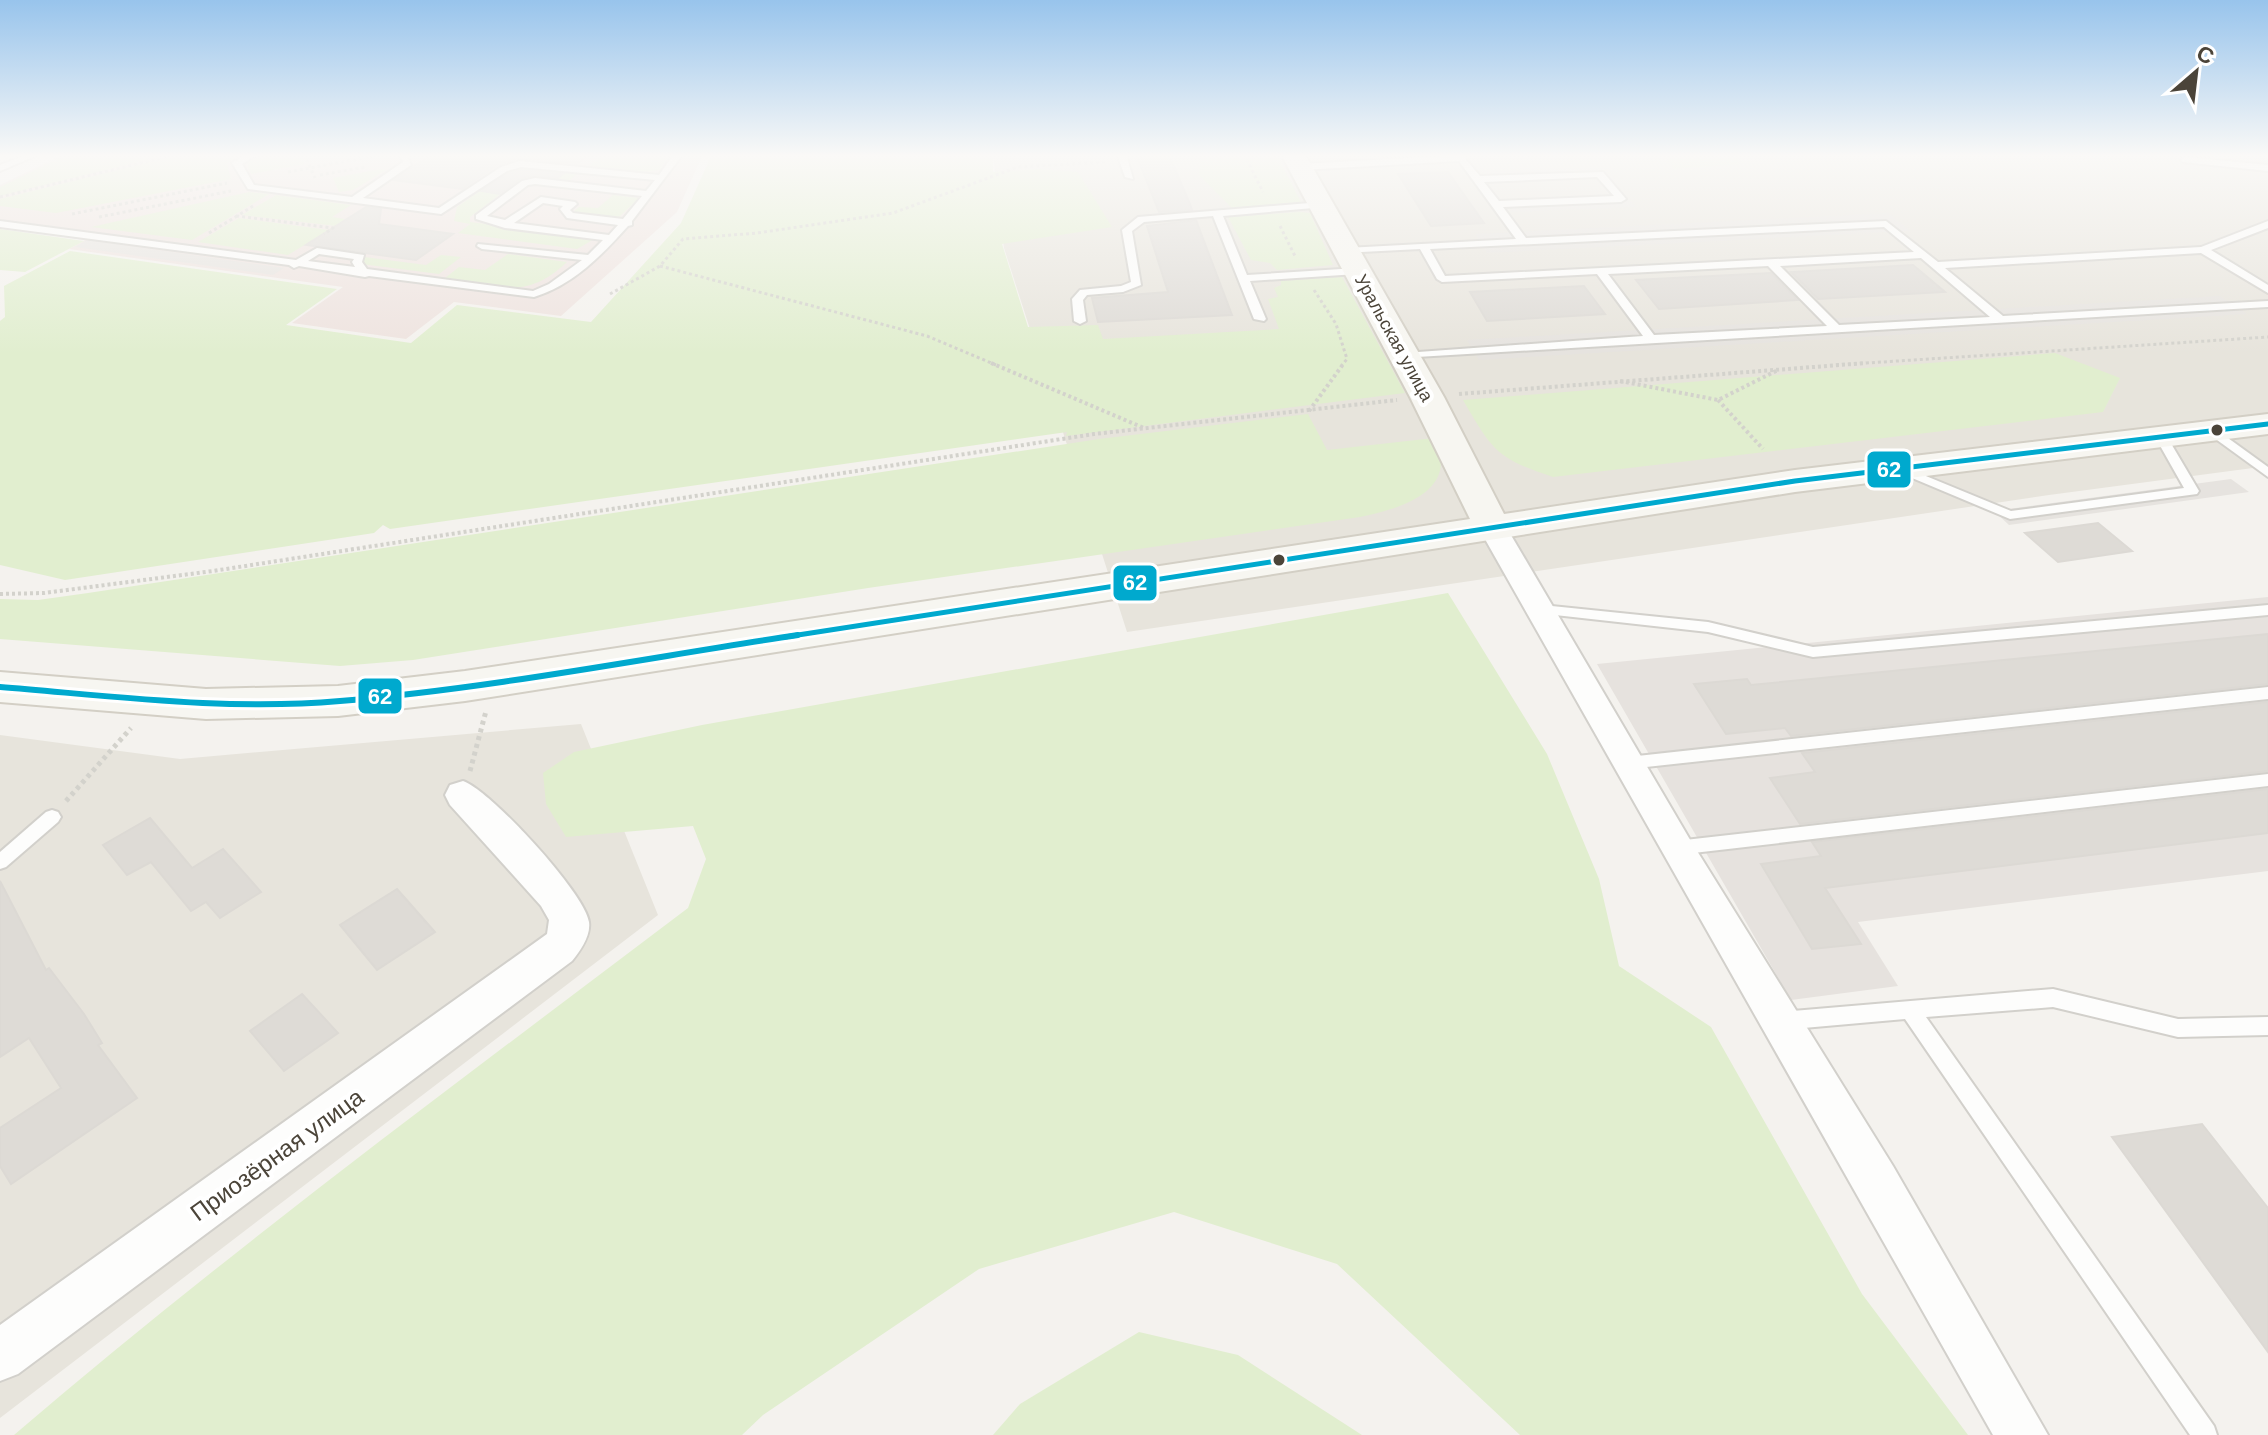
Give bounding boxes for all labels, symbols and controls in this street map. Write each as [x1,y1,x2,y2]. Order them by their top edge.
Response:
north arrow [2156,32,2236,112]
text: С [2192,40,2218,70]
street label: Уральская улица [1351,271,1438,406]
unlabelled marker [2209,422,2225,438]
line badge: 62 [1866,450,1912,489]
text: 62 [1877,457,1901,482]
unlabelled marker [1271,552,1287,568]
line badge: 62 [1112,564,1158,602]
text: 62 [1123,570,1147,595]
line badge: 62 [357,677,403,715]
text: 62 [368,684,392,709]
street label: Приозёрная улица [185,1082,369,1226]

